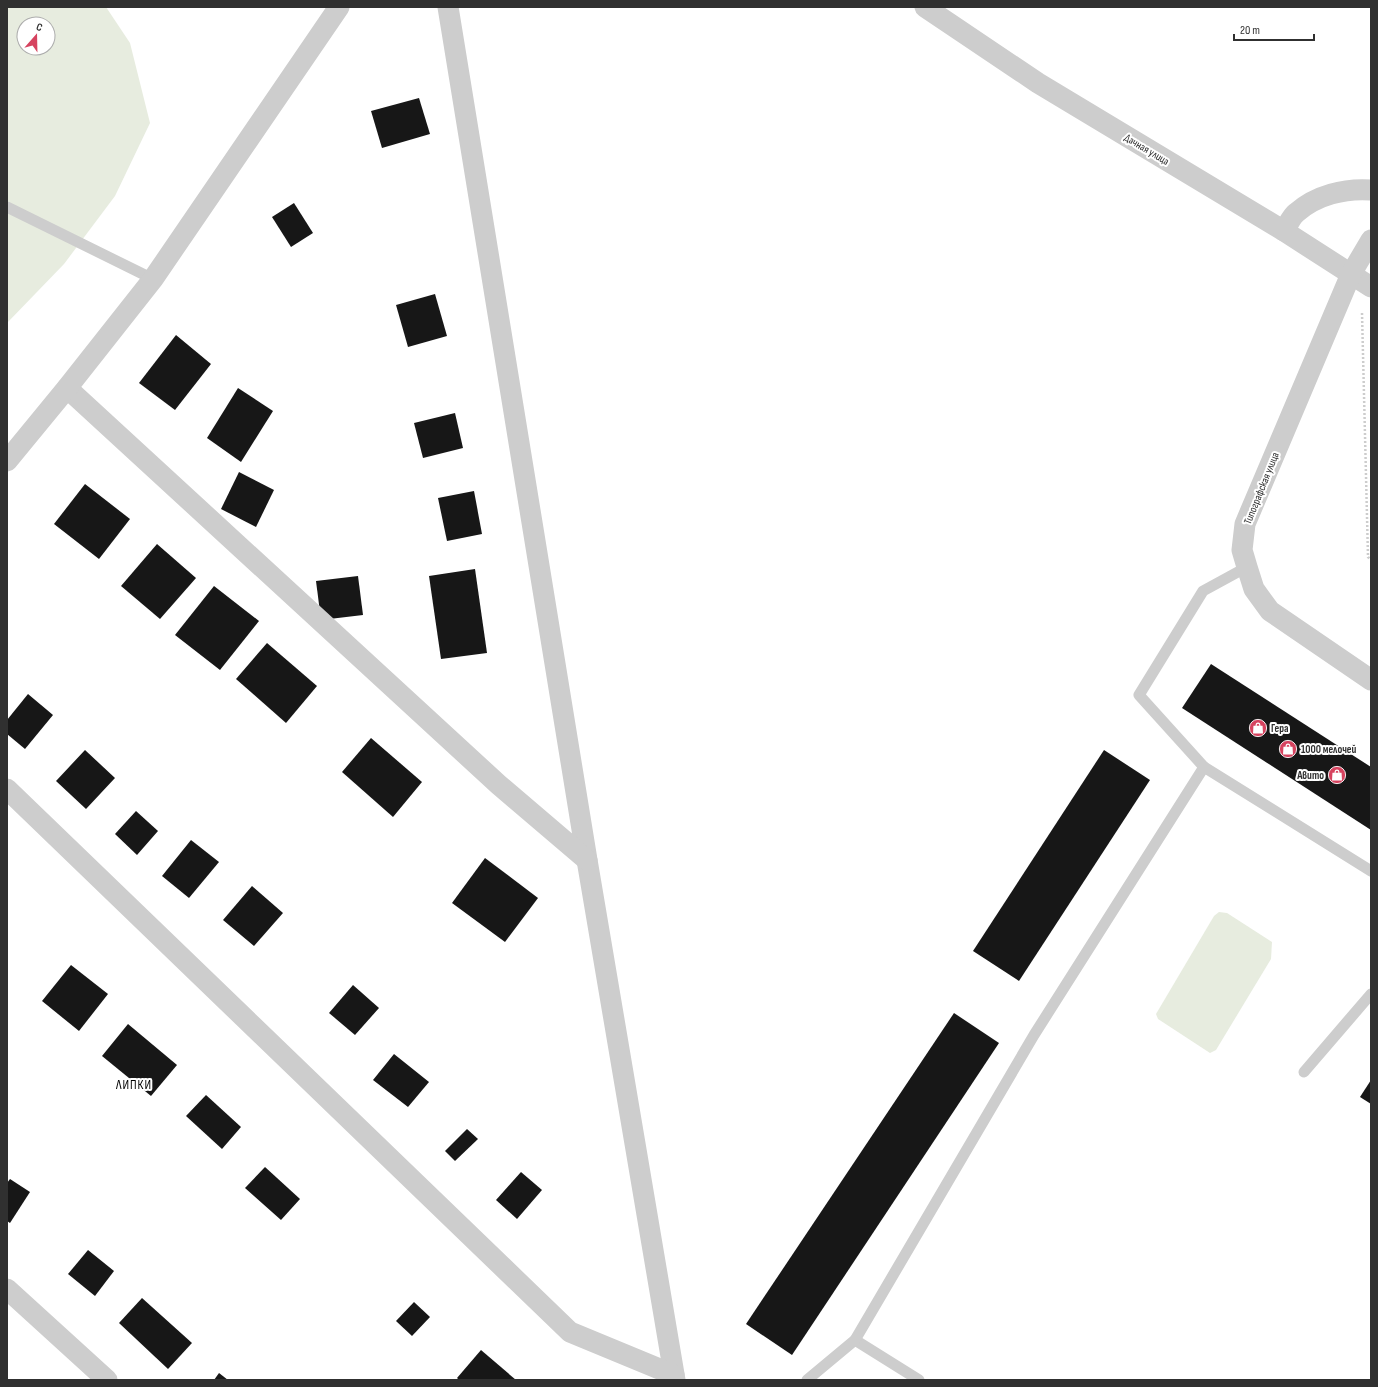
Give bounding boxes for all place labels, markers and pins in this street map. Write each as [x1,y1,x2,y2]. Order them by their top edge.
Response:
shop icon: Гера [1248,718,1268,738]
place label: Гера [1271,722,1289,735]
shop icon: 1000 мелочей [1278,739,1298,759]
place label: 1000 мелочей [1301,743,1357,756]
shop icon: Авито [1327,765,1347,785]
place label: Авито [1296,769,1324,782]

